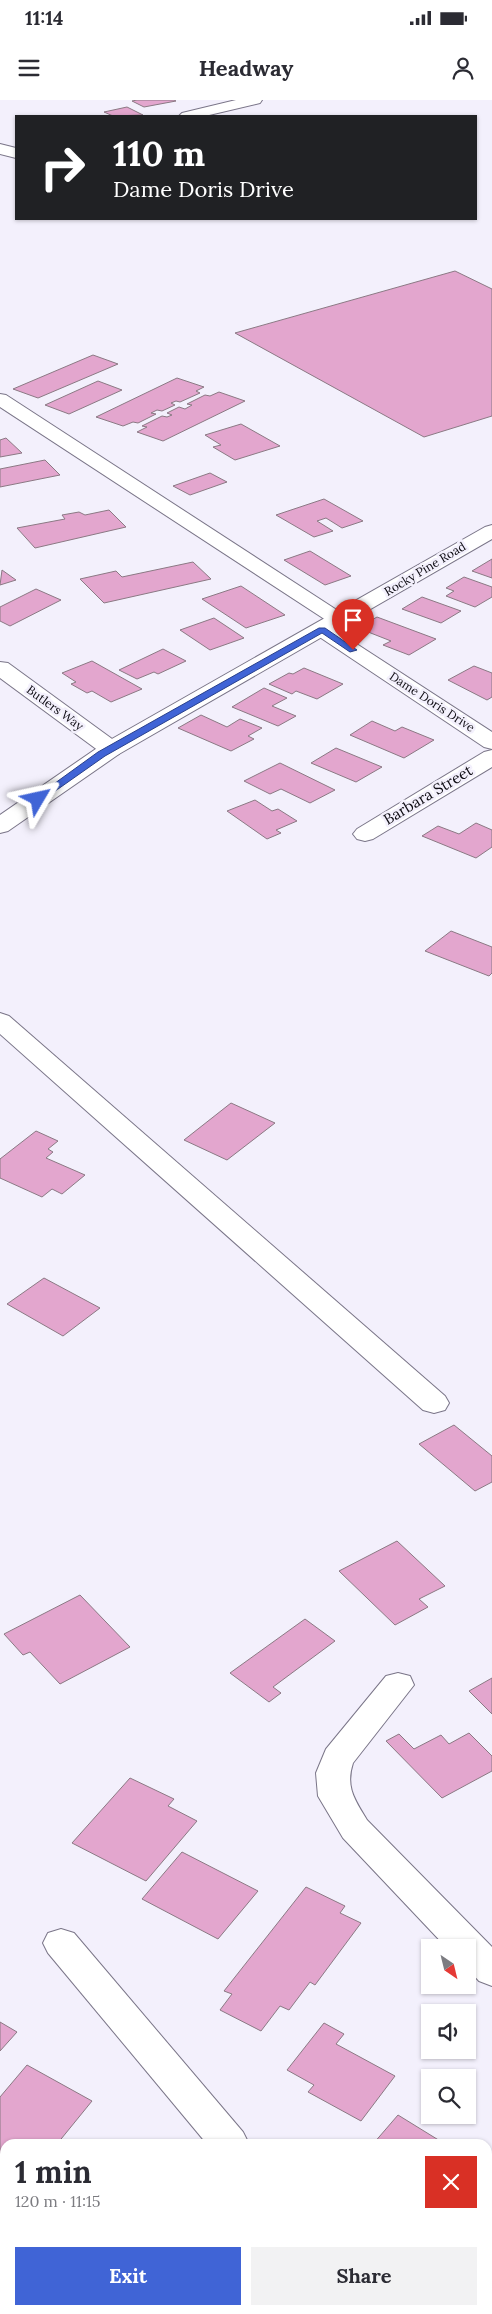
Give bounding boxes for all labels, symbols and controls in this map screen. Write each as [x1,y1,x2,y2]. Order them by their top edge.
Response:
text: 11:14 [25,6,63,30]
icon: menu [15,54,43,82]
text: Headway [199,54,293,82]
icon: person [449,54,477,82]
text: 110 m [113,131,205,176]
icon: right [30,135,95,200]
text: Dame Doris Drive [113,175,294,203]
street label: Rocky Pine Road [381,538,468,599]
pin [332,599,374,650]
icon: arrive [339,606,367,634]
street label: Dame Doris Drive [387,668,478,735]
street label: Butlers Way [24,682,87,734]
street label: Barbara Street [380,760,476,829]
position arrow [11,772,63,824]
north arrow [421,1939,476,1994]
map controls [421,1939,476,2124]
button: sound [421,2004,476,2059]
button: search [421,2069,476,2124]
text: 1 min [15,2153,92,2191]
button: close [425,2156,477,2208]
text: 120 m · 11:15 [15,2191,100,2211]
button: Exit [15,2247,241,2305]
button: Share [251,2247,477,2305]

